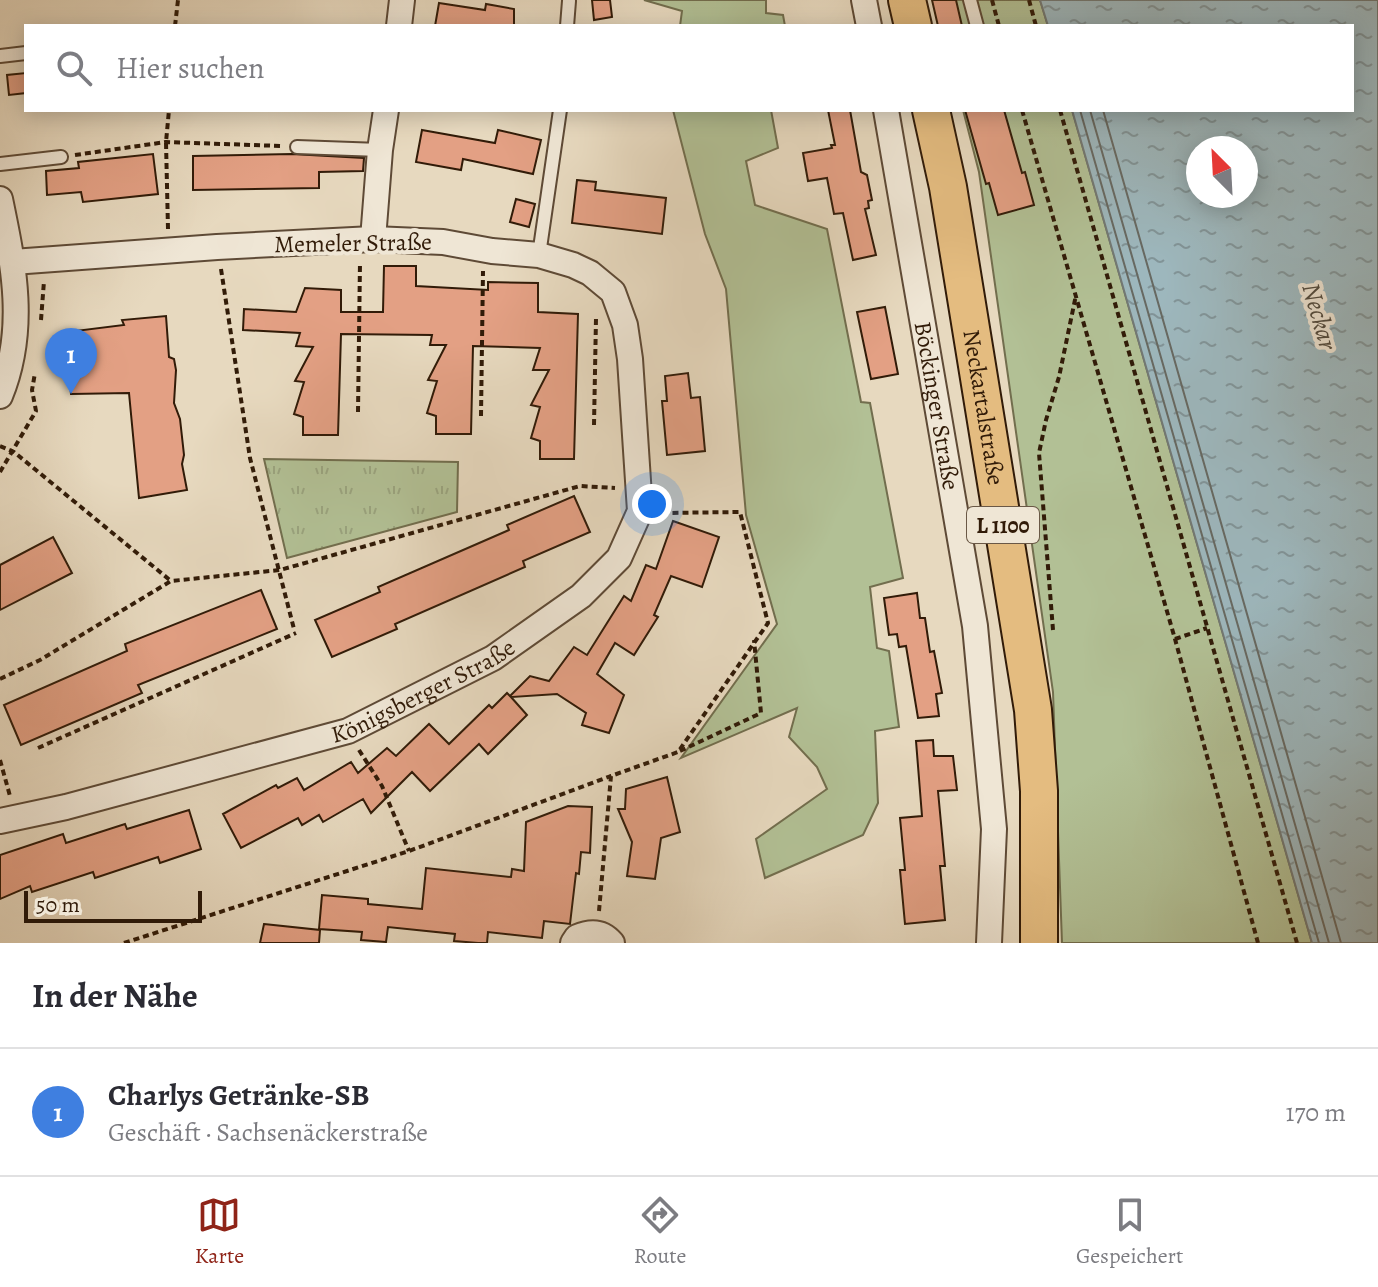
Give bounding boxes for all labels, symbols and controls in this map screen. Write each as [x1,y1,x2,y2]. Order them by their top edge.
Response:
search box [24,24,1354,112]
icon: search [52,46,96,90]
text: Hier suchen [116,48,265,88]
north arrow [1186,136,1258,208]
street label: Memeler Straße [274,226,432,260]
water label: Neckar [1293,279,1346,354]
street label: Böckinger Straße [907,319,967,492]
street label: Neckartalstraße [955,327,1012,487]
pin: 1 [45,328,97,394]
your location [632,484,672,524]
road number: L 1100 [967,507,1039,543]
street label: Königsberger Straße [328,631,521,751]
scale bar [24,887,202,923]
text: 50 m [36,890,80,920]
text: In der Nähe [32,972,198,1019]
text: Charlys Getränke-SB [108,1075,369,1115]
text: 1 [53,1095,63,1130]
text: 170 m [1286,1095,1346,1130]
text: Geschäft · Sachsenäckerstraße [108,1115,428,1150]
tab: Karte [195,1193,244,1271]
tab: Route [634,1193,686,1271]
tab: Gespeichert [1076,1193,1183,1271]

